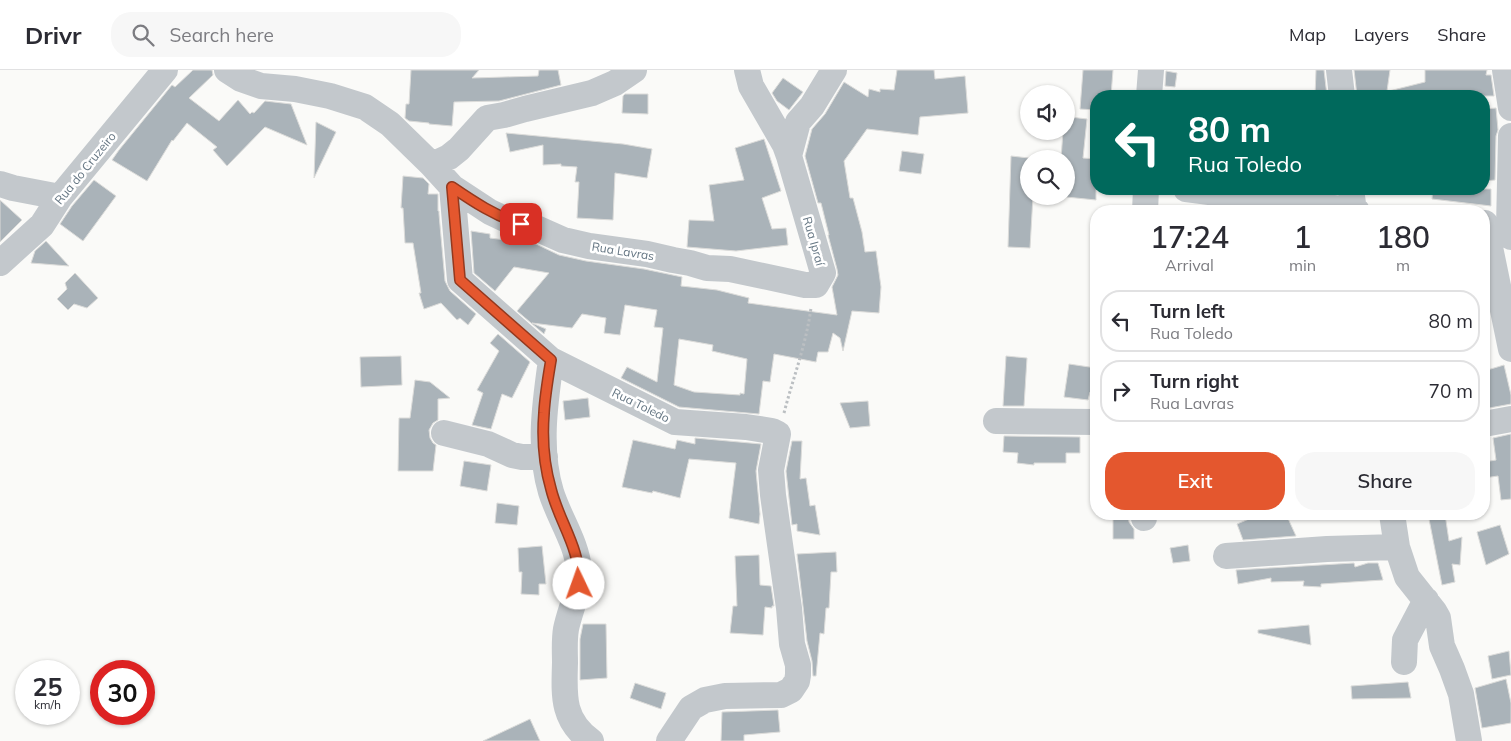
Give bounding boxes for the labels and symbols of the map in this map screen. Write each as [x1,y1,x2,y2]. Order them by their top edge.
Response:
street label: Rua do Cruzeiro [51,129,119,207]
pin [500,203,542,245]
street label: Rua Ipraí [800,215,828,268]
street label: Rua Lavras [591,239,655,263]
street label: Rua Toledo [610,385,672,425]
position arrow [552,557,604,609]
speed limit sign: 30 [90,660,155,725]

